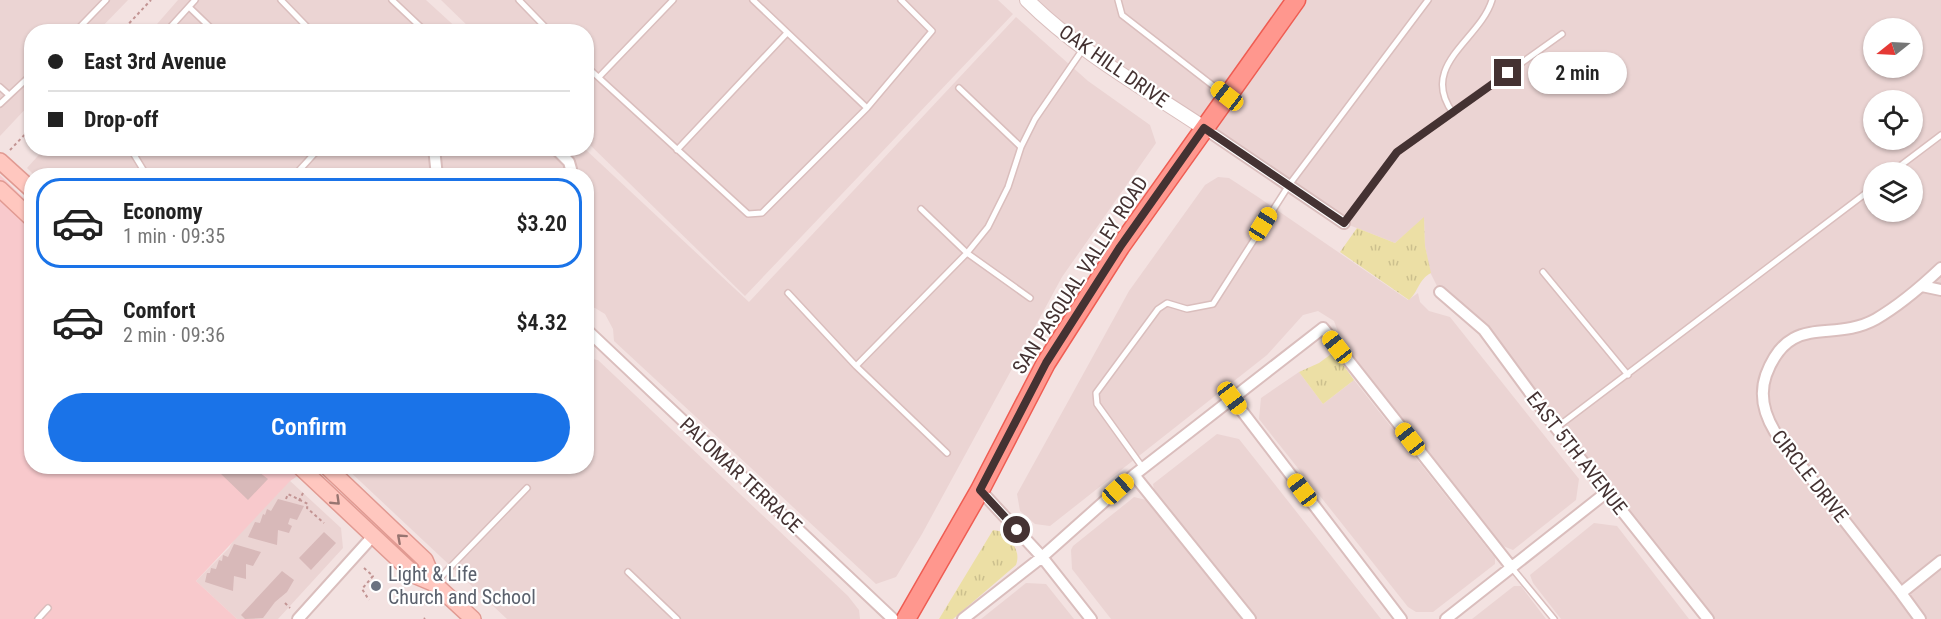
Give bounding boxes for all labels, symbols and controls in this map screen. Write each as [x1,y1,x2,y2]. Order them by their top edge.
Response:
north arrow [1863,18,1923,78]
map controls [1863,18,1923,222]
street label: OAK HILL DRIVE [1055,19,1173,113]
text: East 3rd Avenue [84,49,226,74]
callout: 2 min [1529,52,1628,94]
route end [1494,59,1521,86]
text: 2 min [1555,61,1600,85]
car [1207,78,1247,114]
button: locate [1863,90,1923,150]
text: Drop-off [84,107,158,132]
button: layers [1863,162,1923,222]
street label: SAN PASQUAL VALLEY ROAD [1007,172,1153,378]
icon: car [51,196,105,250]
text: Economy [123,199,203,224]
car [1246,204,1280,244]
text: $3.20 [516,211,567,236]
text: 1 min · 09:35 [123,224,225,248]
icon: car [51,295,105,349]
text: Comfort [123,298,196,323]
text: $4.32 [516,310,567,335]
text: 2 min · 09:36 [123,323,225,347]
car [1319,327,1355,367]
car [1214,378,1250,418]
street label: EAST 5TH AVENUE [1522,387,1632,519]
button: Confirm [48,393,570,462]
street label: PALOMAR TERRACE [675,412,807,538]
car [1392,419,1428,459]
street label: CIRCLE DRIVE [1767,425,1854,527]
car [1099,470,1137,508]
car [1284,470,1320,510]
one-way arrow [329,494,340,505]
route start [1003,516,1030,543]
one-way arrow [397,534,408,545]
place label: Light & Life Church and School [388,562,536,609]
marker: Light & Life Church and School [369,579,383,593]

